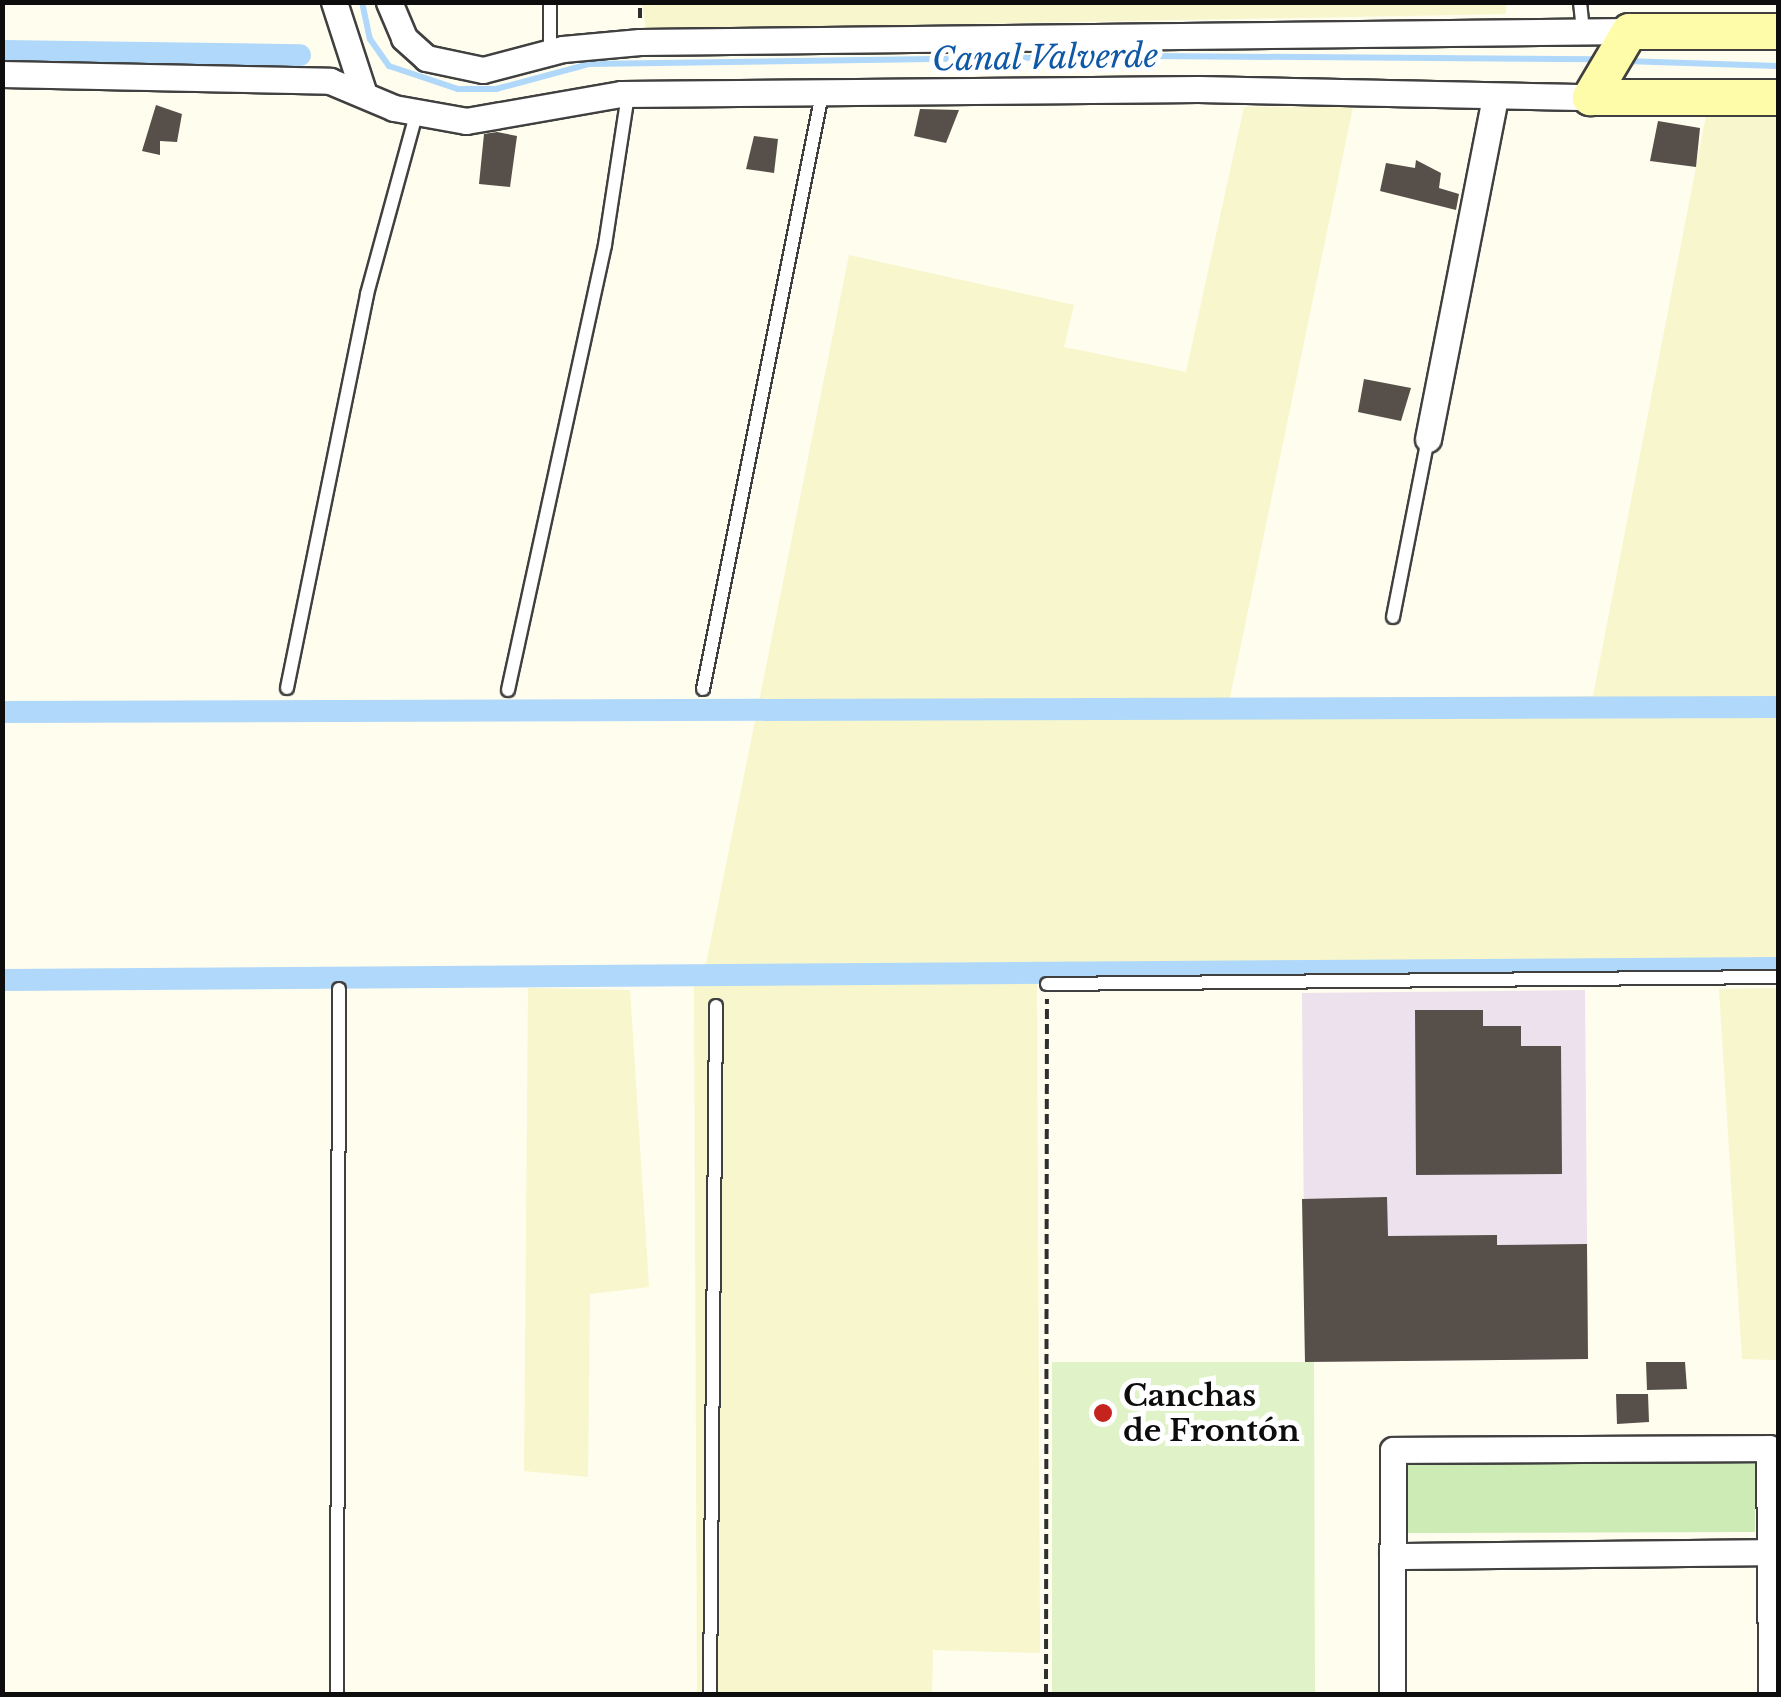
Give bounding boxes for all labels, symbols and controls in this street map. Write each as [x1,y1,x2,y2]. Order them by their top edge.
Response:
water label: Canal Valverde [931,37,1159,79]
place label: Canchas de Frontón [1123,1378,1299,1448]
marker: Canchas de Frontón [1092,1402,1114,1424]

